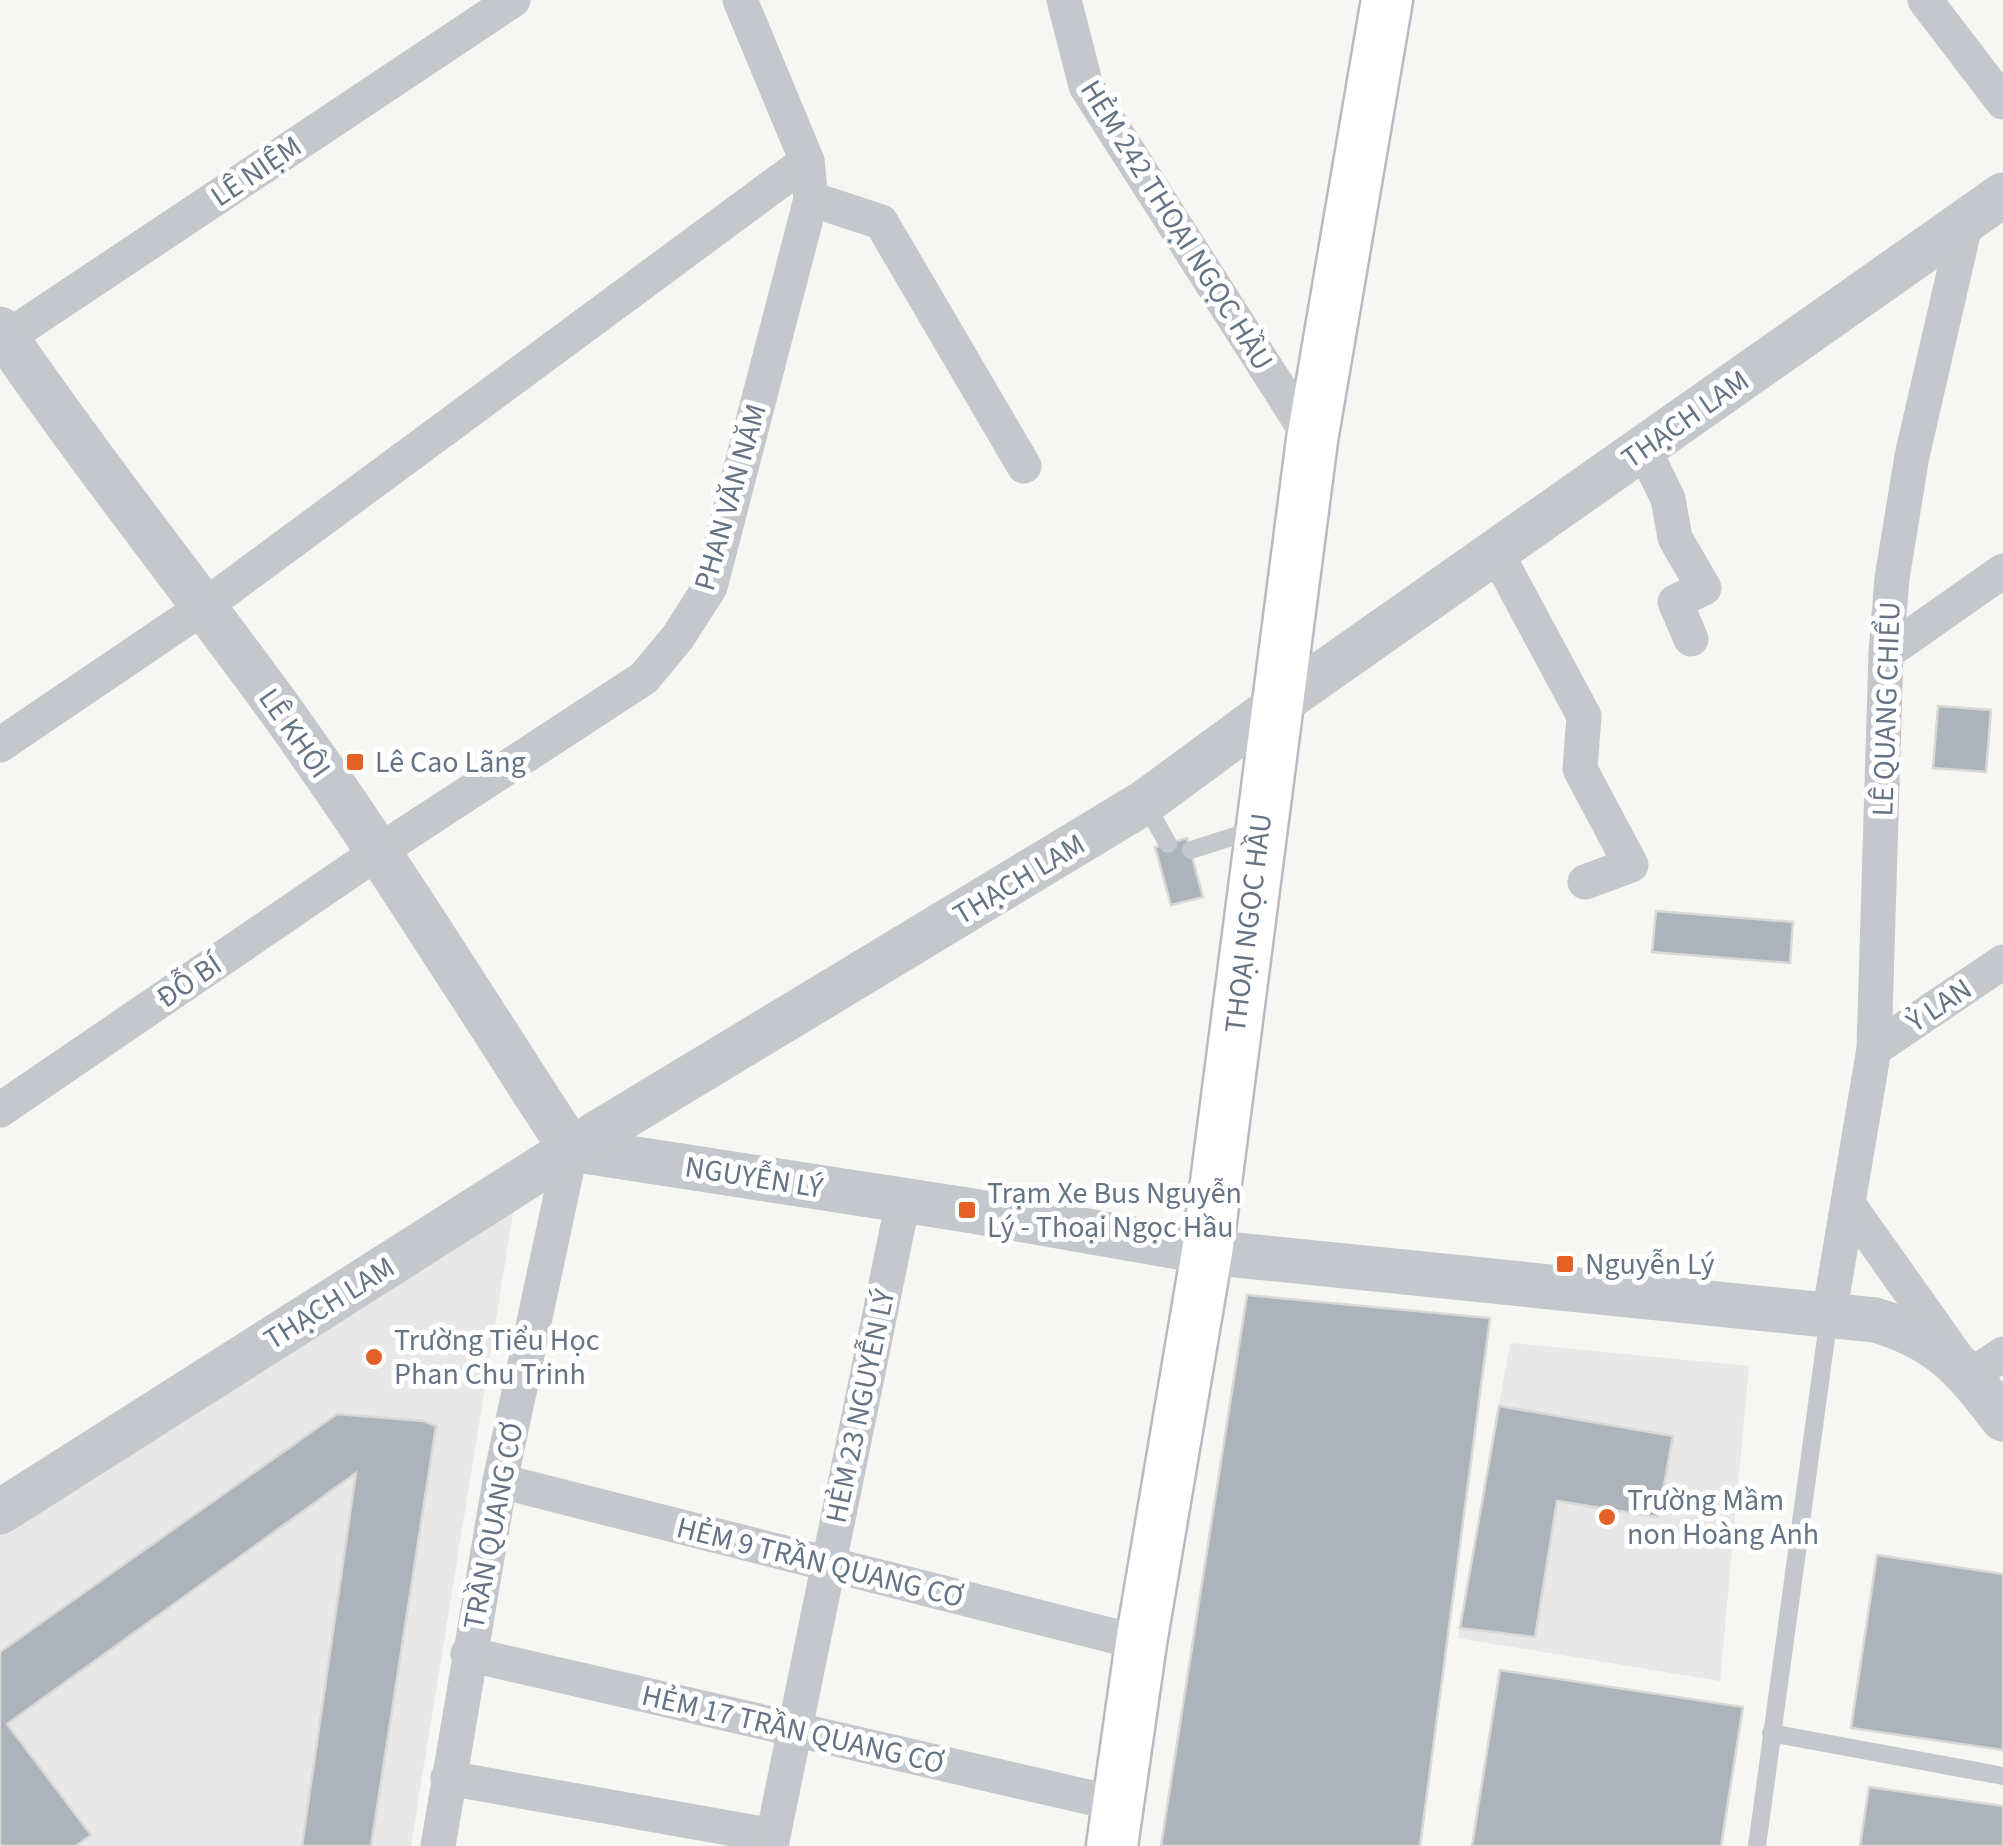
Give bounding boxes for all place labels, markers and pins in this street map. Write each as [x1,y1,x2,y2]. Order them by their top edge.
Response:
place label: Lê Cao Lãng [375,741,526,784]
marker: Lê Cao Lãng [344,751,366,773]
place label: Trạm Xe Bus Nguyễn Lý - Thoại Ngọc Hầu [987,1172,1242,1249]
marker: Trạm Xe Bus Nguyễn Lý - Thoại Ngọc Hầu [956,1199,978,1221]
place label: Nguyễn Lý [1585,1243,1715,1286]
marker: Nguyễn Lý [1554,1253,1576,1275]
place label: Trường Tiểu Học Phan Chu Trinh [394,1319,599,1396]
marker: Trường Tiểu Học Phan Chu Trinh [363,1346,385,1368]
place label: Trường Mầm non Hoàng Anh [1627,1479,1819,1556]
marker: Trường Mầm non Hoàng Anh [1596,1506,1618,1528]

